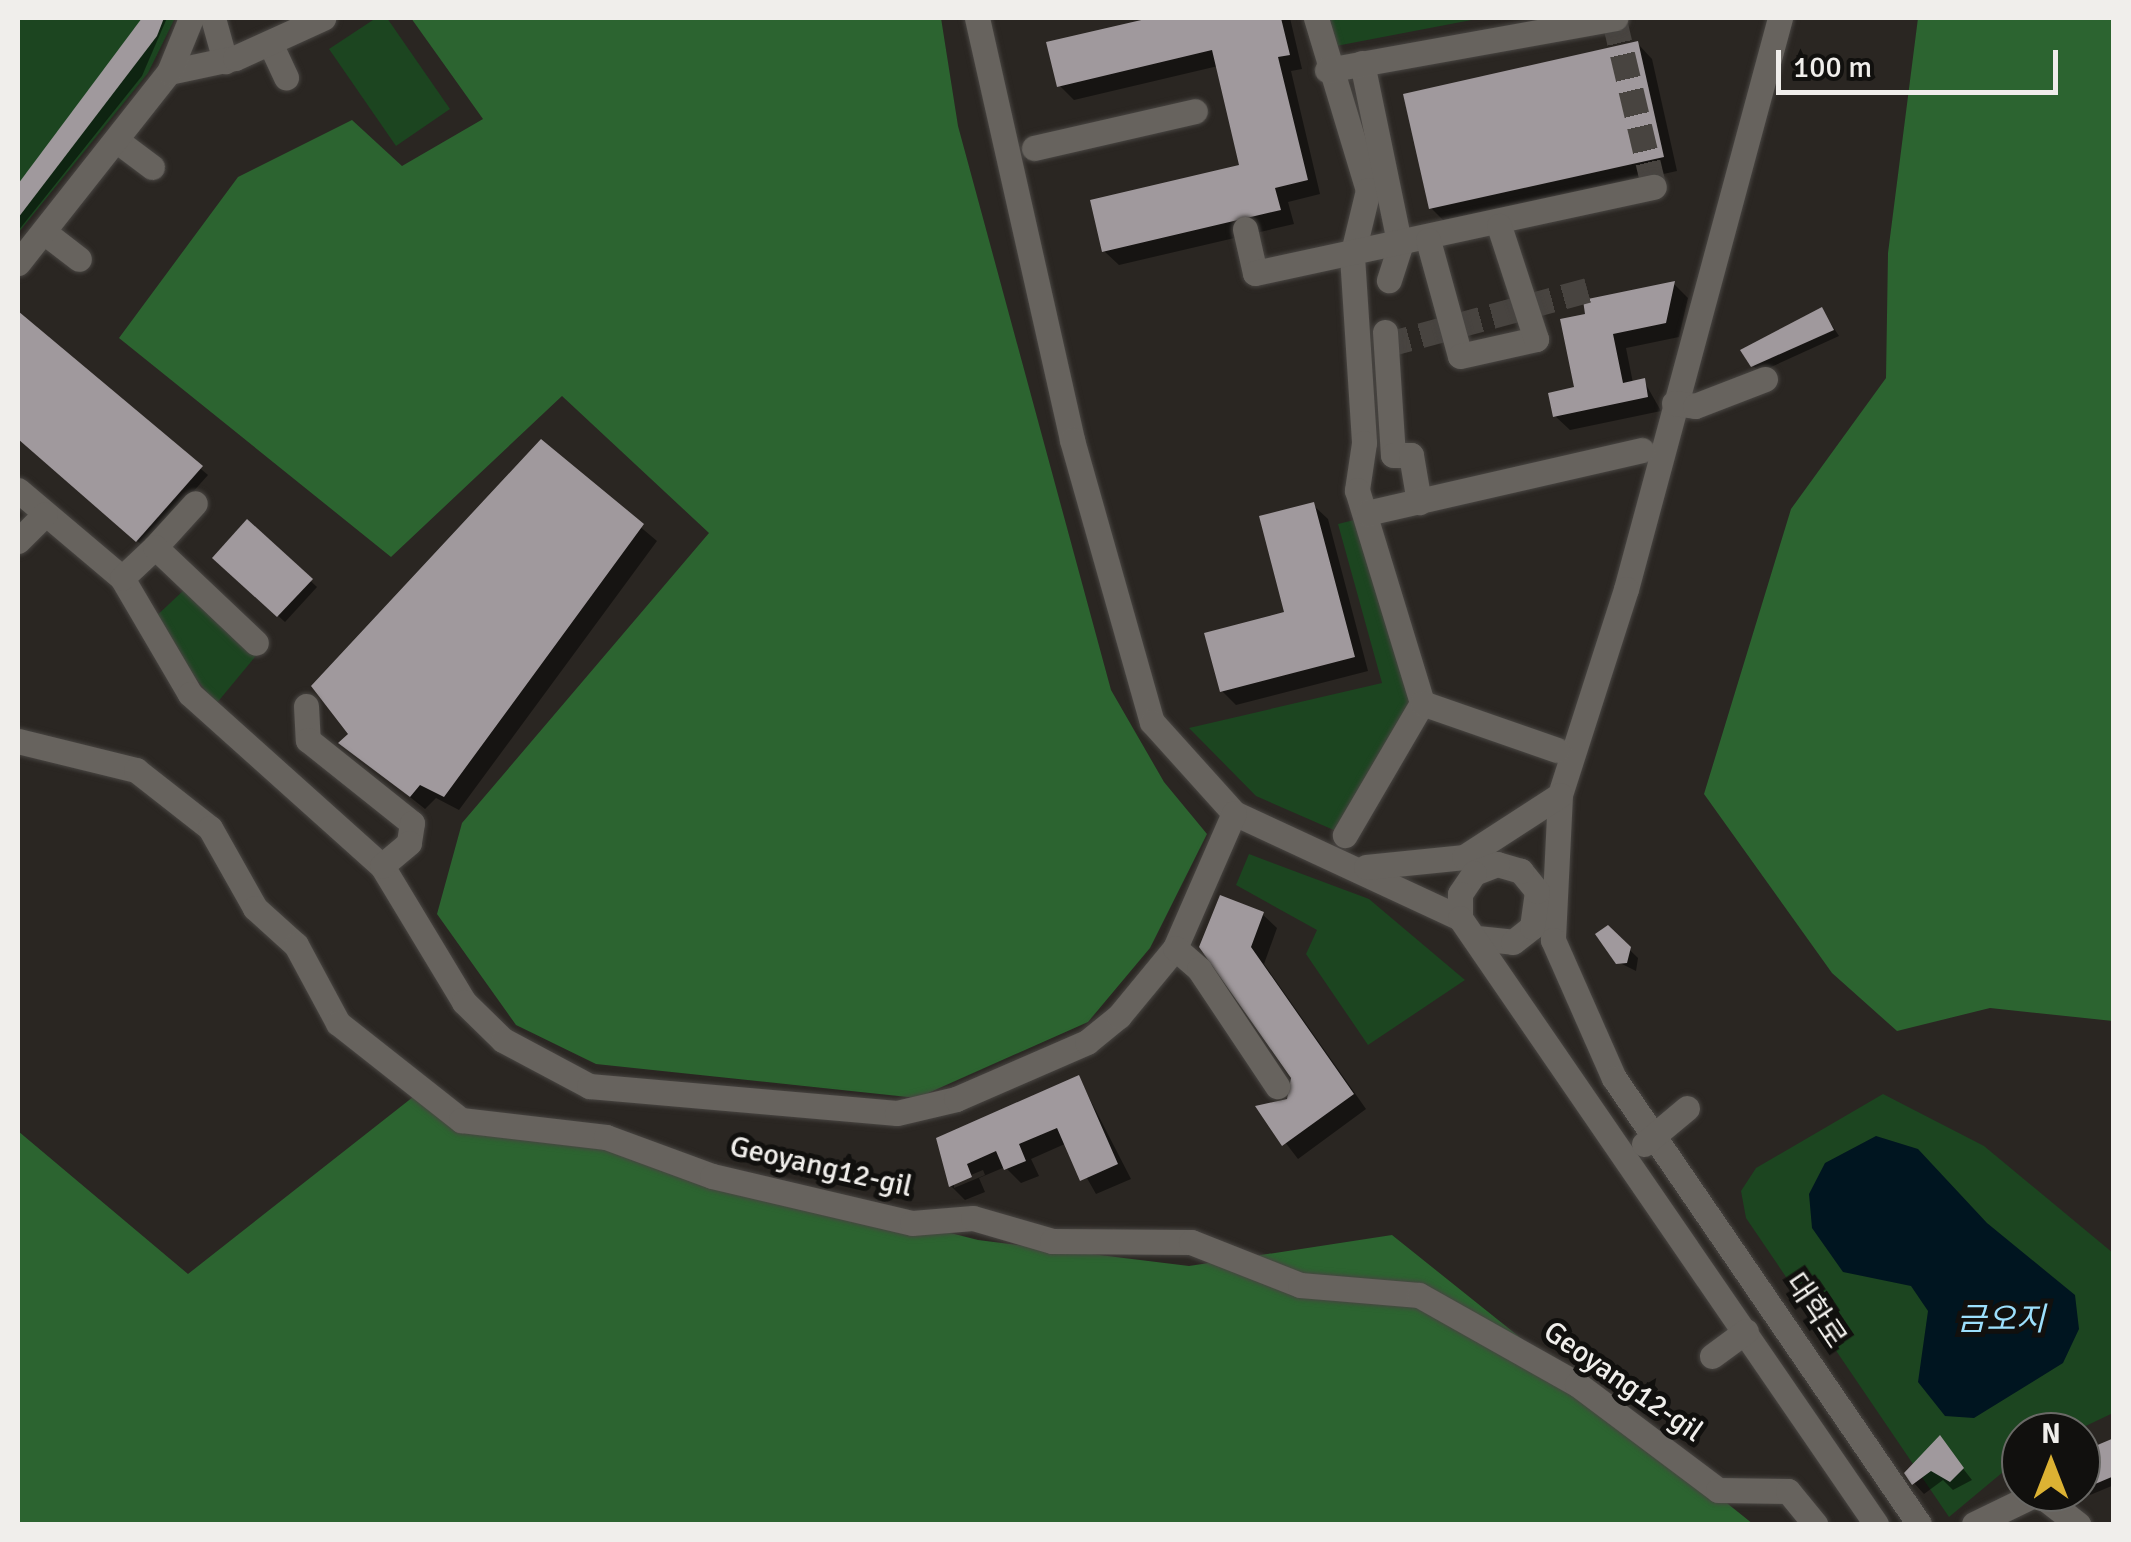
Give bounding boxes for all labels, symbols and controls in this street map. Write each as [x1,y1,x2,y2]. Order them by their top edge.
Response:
scale bar [1781,30,2064,92]
text: 100 m [1793,49,1872,86]
street label: Geoyang12-gil [726,1129,916,1205]
street label: 대학로 [1777,1267,1853,1355]
water label: 금오지 [1957,1301,2045,1339]
street label: Geoyang12-gil [1536,1314,1710,1450]
north arrow [2001,1412,2101,1512]
text: N [2041,1417,2061,1451]

